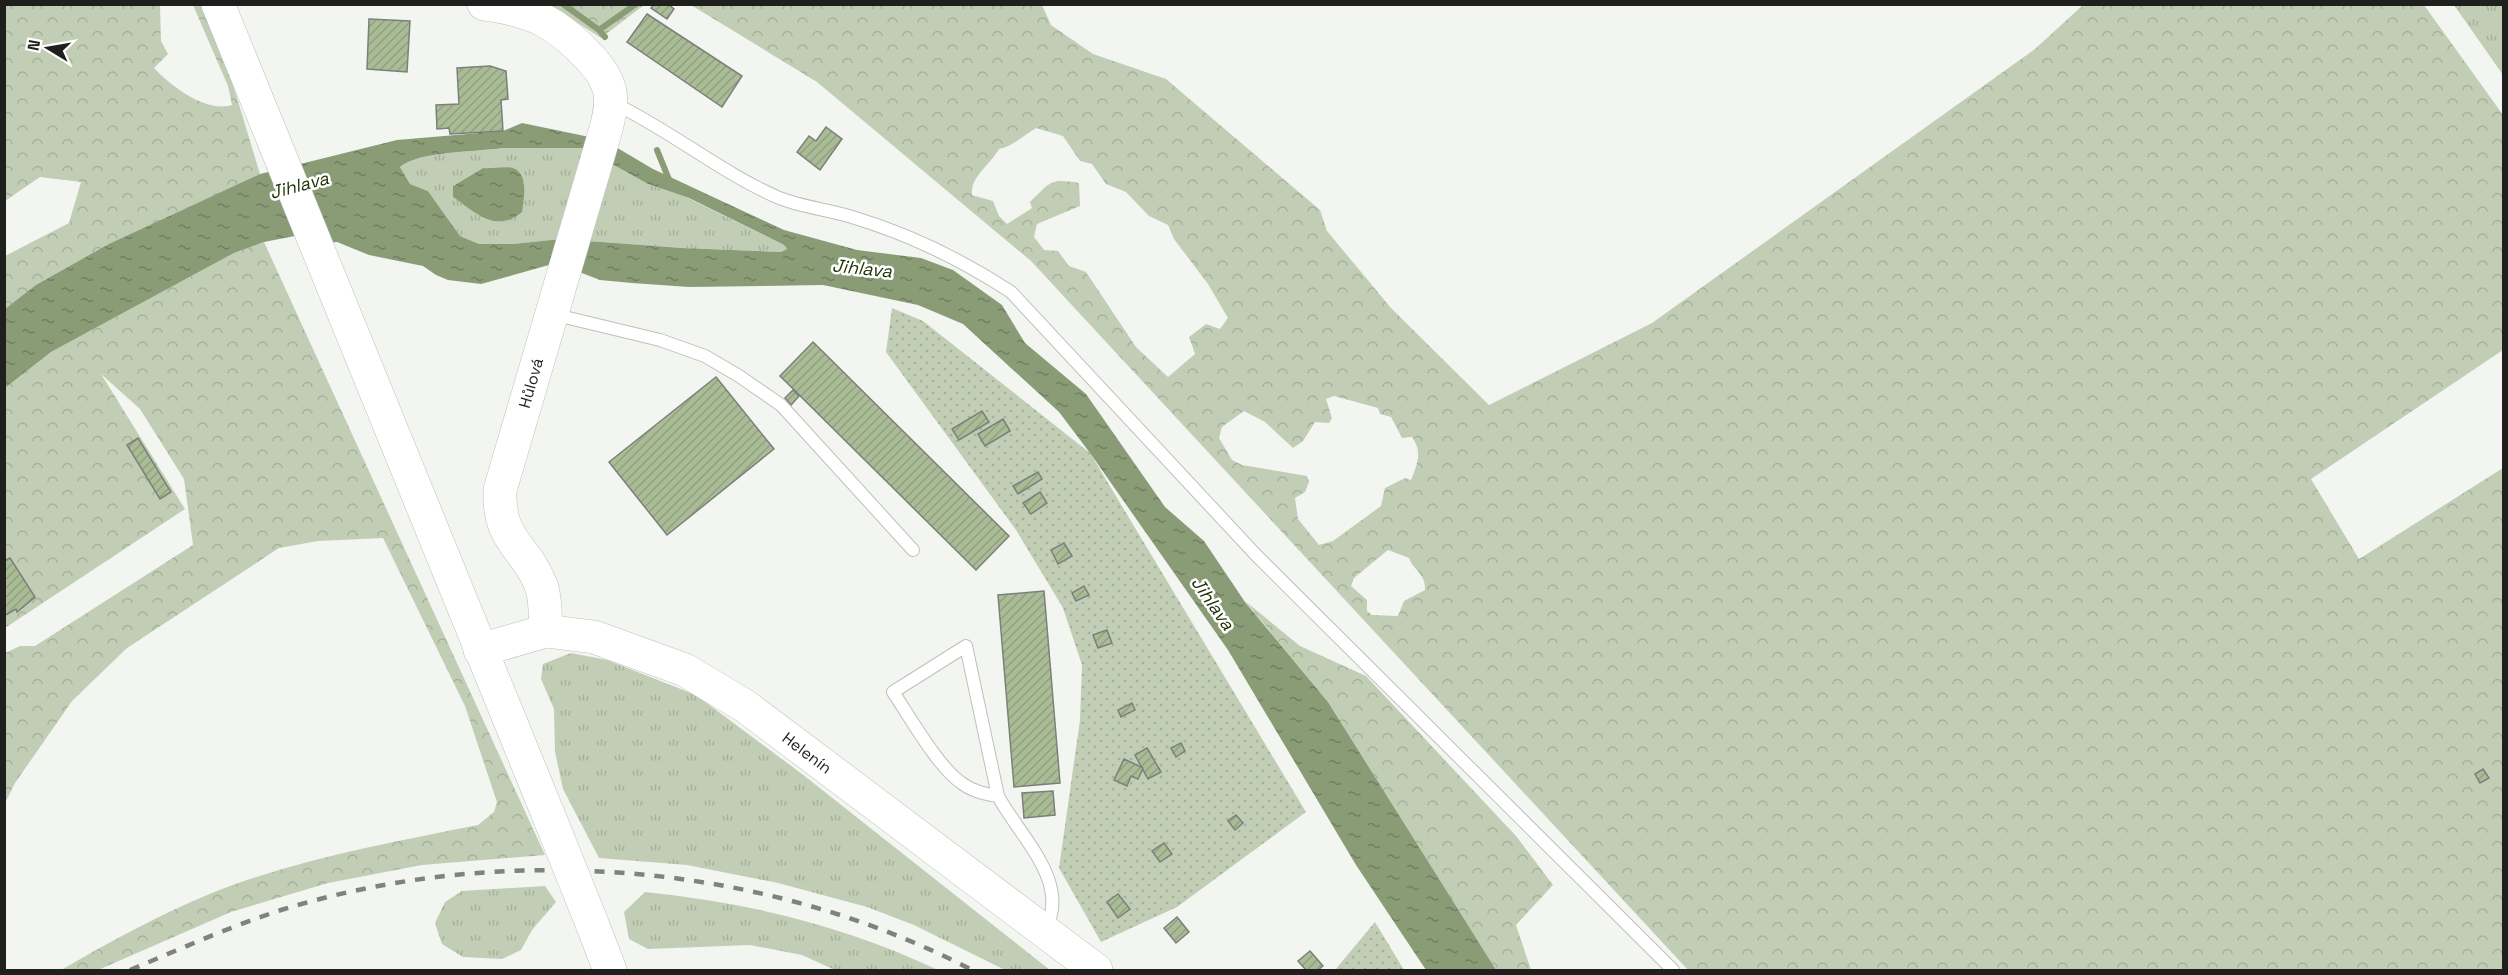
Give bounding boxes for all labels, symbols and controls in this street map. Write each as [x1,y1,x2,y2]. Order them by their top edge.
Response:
north arrow [18,18,78,78]
text: N [22,38,45,53]
water label: Jihlava [267,166,332,204]
water label: Jihlava [831,253,894,283]
street label: Hůlová [514,355,548,411]
water label: Jihlava [1186,572,1240,635]
street label: Helenín [778,727,836,779]

